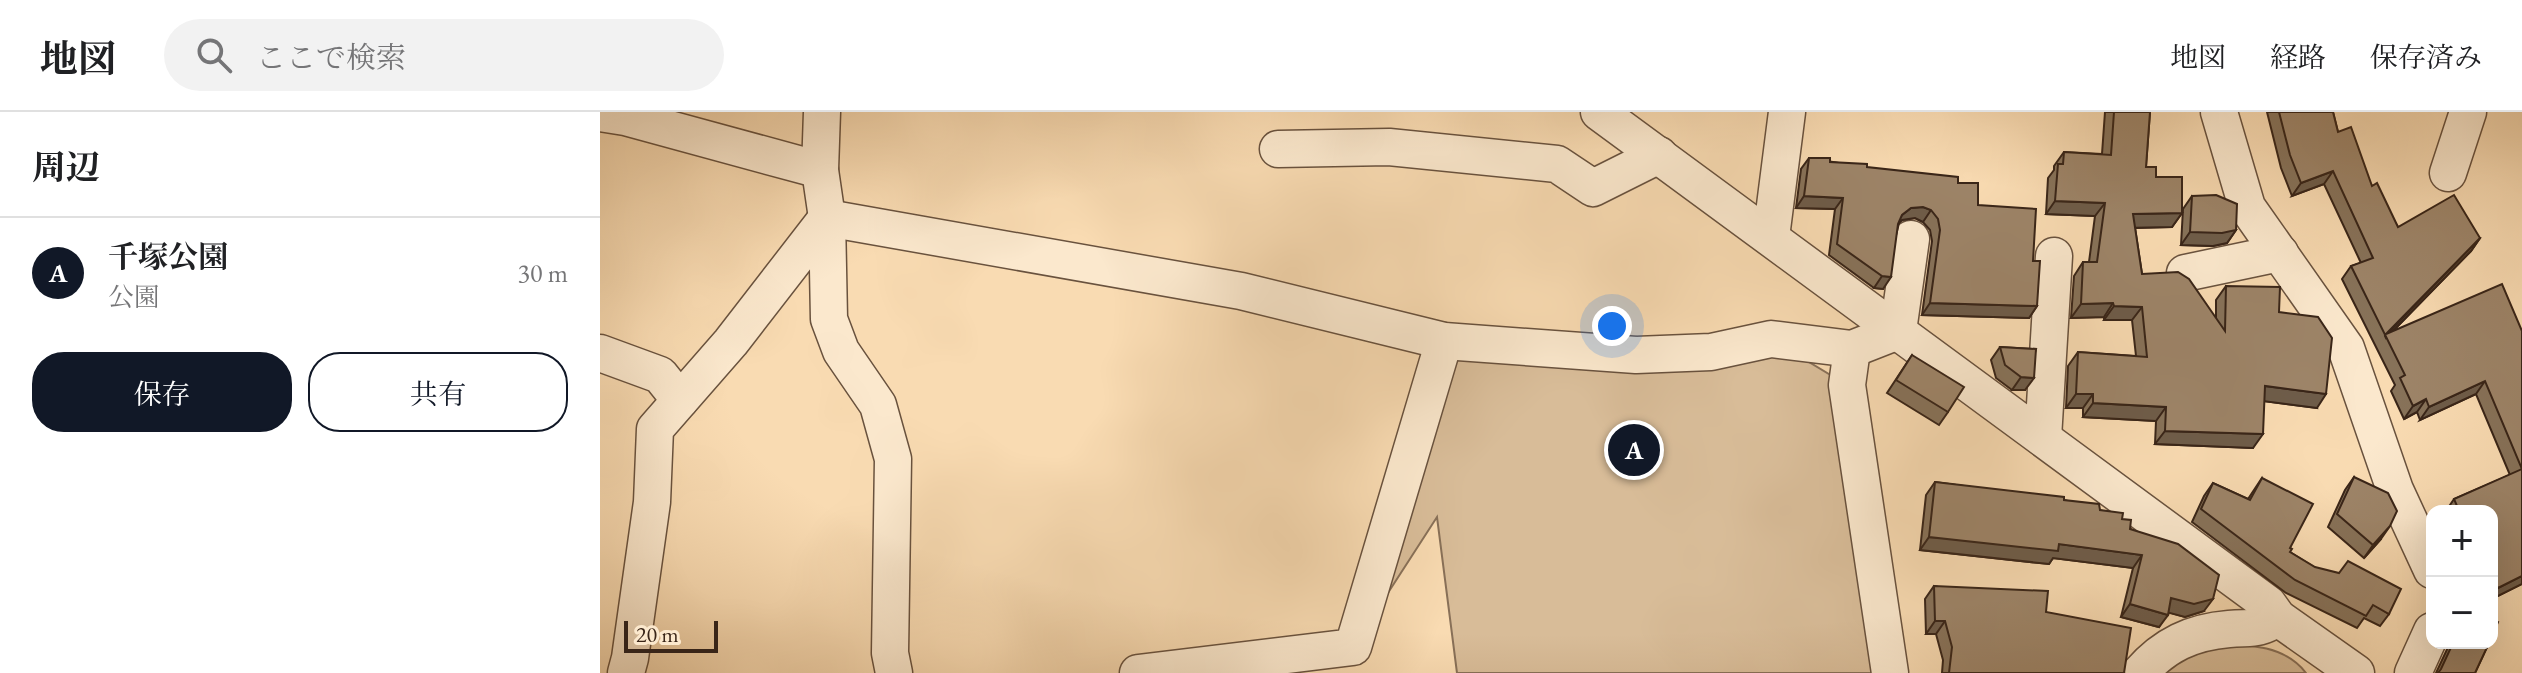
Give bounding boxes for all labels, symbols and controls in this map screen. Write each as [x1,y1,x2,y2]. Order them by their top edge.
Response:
search box [164,19,724,91]
icon: search [192,33,236,77]
text: 地図 [40,34,116,83]
text: ここで検索 [256,38,406,77]
text: 地図 [2170,39,2226,75]
text: 経路 [2270,39,2326,75]
text: 保存済み [2370,39,2482,75]
text: 周辺 [32,145,100,189]
text: 千塚公園 [108,237,228,276]
text: A [49,256,67,290]
text: 30 m [518,256,568,290]
text: 公園 [108,280,160,314]
your location [1592,306,1632,346]
button: 保存 [32,352,292,432]
button: 共有 [308,352,568,432]
pin: A [1608,420,1660,480]
map controls [2426,505,2498,649]
button: + [2426,505,2498,577]
button: − [2426,577,2498,649]
scale bar [624,617,718,653]
text: 20 m [636,620,679,649]

